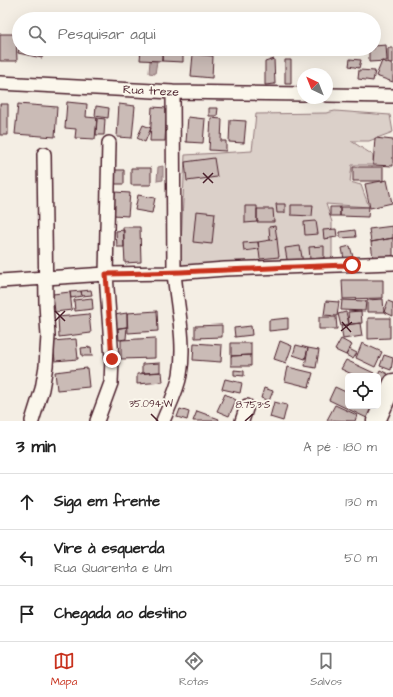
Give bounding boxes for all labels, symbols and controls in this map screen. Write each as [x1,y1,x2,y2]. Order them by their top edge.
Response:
search box [12,12,381,56]
icon: search [26,23,48,45]
text: Pesquisar aqui [58,24,155,45]
north arrow [297,68,333,104]
street label: Rua treze [123,81,180,101]
route start [343,256,361,274]
route end [103,350,121,368]
map controls [345,373,381,409]
button: locate [345,373,381,409]
text: 35.094°W [129,397,174,411]
text: 8.753°S [236,398,271,412]
text: 3 min [16,435,56,459]
text: A pé · 180 m [303,438,377,456]
icon: ahead [16,491,38,513]
text: Siga em frente [54,491,160,512]
text: 130 m [345,493,377,511]
text: Vire à esquerda [54,538,164,559]
icon: left [16,547,38,569]
text: 50 m [344,549,377,567]
text: Rua Quarenta e Um [54,559,172,577]
icon: arrive [16,603,38,625]
text: Chegada ao destino [54,603,187,624]
tab: Mapa [51,650,77,689]
tab: Rotas [179,650,209,689]
tab: Salvos [310,650,342,689]

